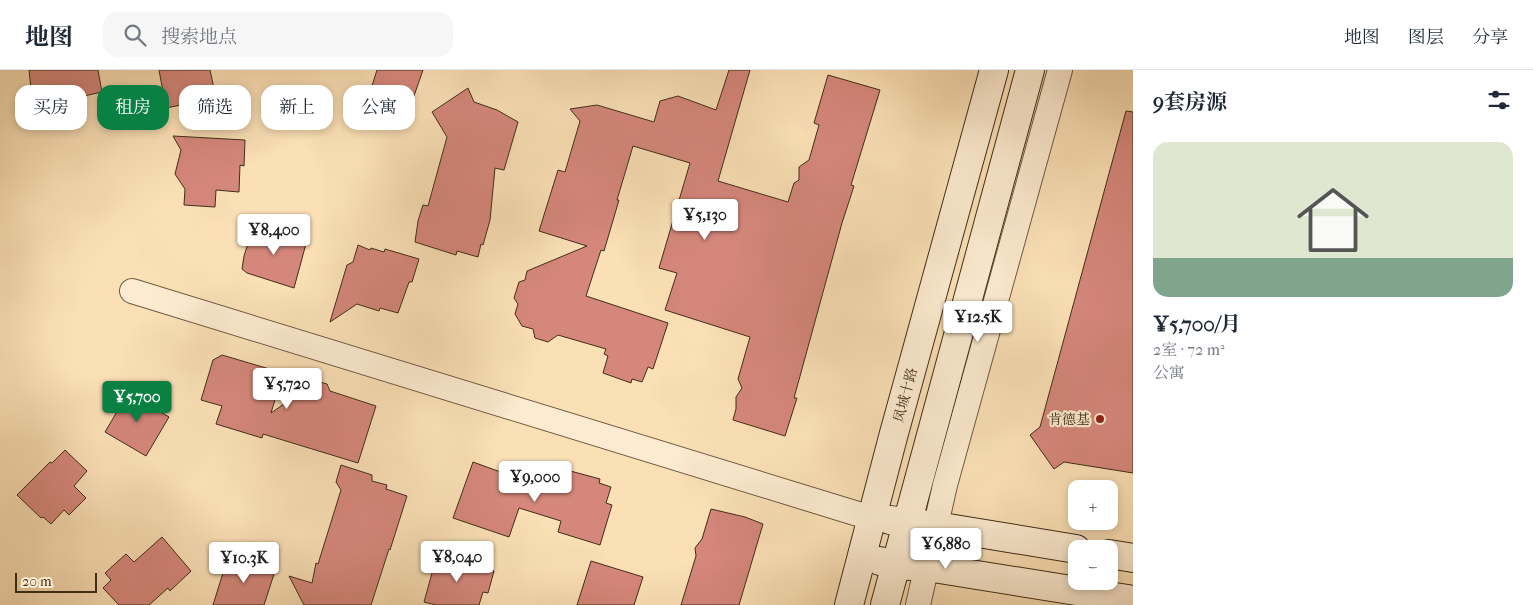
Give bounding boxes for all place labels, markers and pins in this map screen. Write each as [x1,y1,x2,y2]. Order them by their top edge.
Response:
pin: ¥5,130 [664,198,746,241]
pin: ¥8,400 [233,214,315,256]
pin: ¥12.5K [937,300,1019,343]
pin: ¥5,720 [246,368,328,410]
pin: ¥5,700 [96,380,178,423]
place label: 肯德基 [1048,411,1090,428]
marker: 肯德基 [1094,413,1106,425]
pin: ¥9,000 [494,460,576,503]
pin: ¥6,880 [905,528,987,570]
pin: ¥8,040 [416,540,498,583]
pin: ¥10.3K [203,542,285,584]

